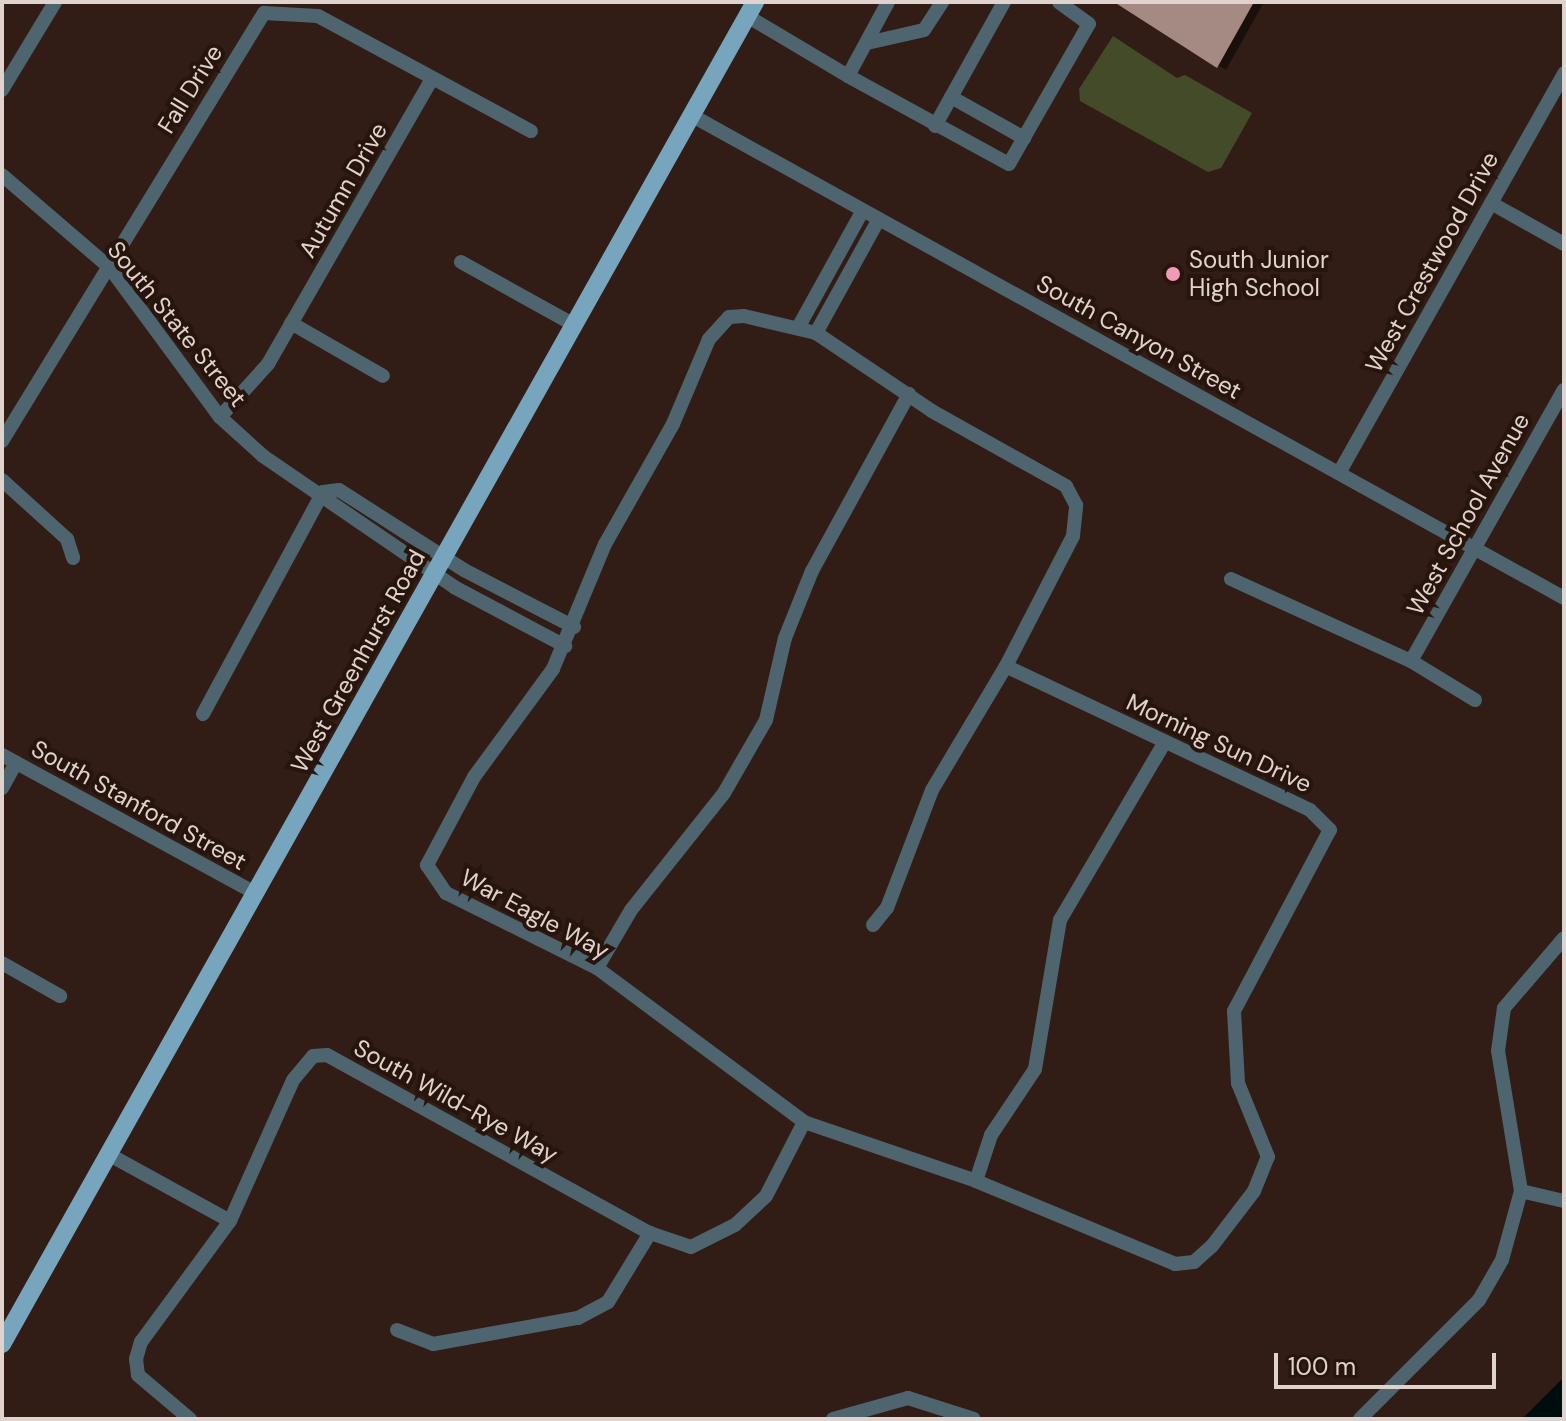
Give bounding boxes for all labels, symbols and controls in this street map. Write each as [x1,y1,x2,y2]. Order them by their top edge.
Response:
street label: Fall Drive [152,39,228,139]
street label: Autumn Drive [293,117,393,263]
street label: West Crestwood Drive [1359,147,1505,377]
street label: South State Street [101,235,253,413]
place label: South Junior High School [1189,246,1329,302]
marker: South Junior High School [1164,265,1182,283]
street label: South Canyon Street [1032,269,1246,405]
street label: West School Avenue [1401,408,1535,620]
street label: West Greenhurst Road [285,545,431,777]
street label: Morning Sun Drive [1122,687,1316,799]
street label: South Stanford Street [26,734,252,876]
street label: War Eagle Way [456,863,614,965]
street label: South Wild-Rye Way [349,1033,563,1169]
scale bar [1278,1337,1500,1387]
text: 100 m [1288,1351,1356,1382]

